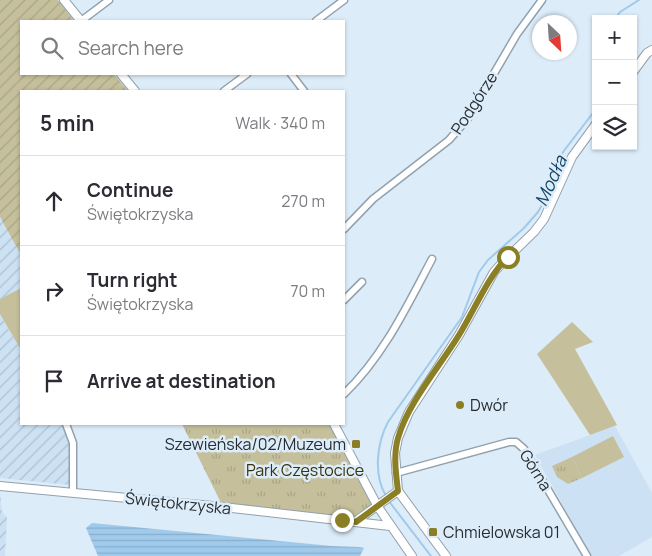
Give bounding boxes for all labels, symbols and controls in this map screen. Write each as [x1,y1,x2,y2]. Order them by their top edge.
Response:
north arrow [532,15,577,60]
map controls [592,15,637,150]
button: + [592,15,637,60]
search box [20,20,345,75]
icon: search [38,34,66,62]
text: Search here [78,35,184,61]
button: − [592,60,637,105]
street label: Podgórze [446,67,502,139]
button: layers [592,105,637,150]
text: 5 min [40,109,94,137]
text: Walk · 340 m [235,112,325,134]
water label: Modła [528,151,572,210]
text: Continue [87,177,173,203]
icon: ahead [40,187,68,215]
text: 270 m [281,190,325,212]
text: Świętokrzyska [87,203,193,225]
route start [497,246,520,269]
text: Turn right [87,267,177,293]
icon: right [40,277,68,305]
text: 70 m [290,280,325,302]
text: Świętokrzyska [87,293,193,315]
icon: arrive [40,367,68,395]
text: Arrive at destination [87,368,276,394]
place label: Dwór [470,394,508,416]
marker: Dwór [454,399,466,411]
place label: Szewieńska/02/Muzeum [165,433,346,455]
marker: Szewieńska/02/Muzeum [350,438,362,450]
street label: Górna [515,445,557,495]
park label: Park Częstocice [246,459,364,481]
street label: Świętokrzyska [124,487,232,519]
route end [331,509,354,532]
place label: Chmielowska 01 [443,521,560,543]
marker: Chmielowska 01 [427,526,439,538]

